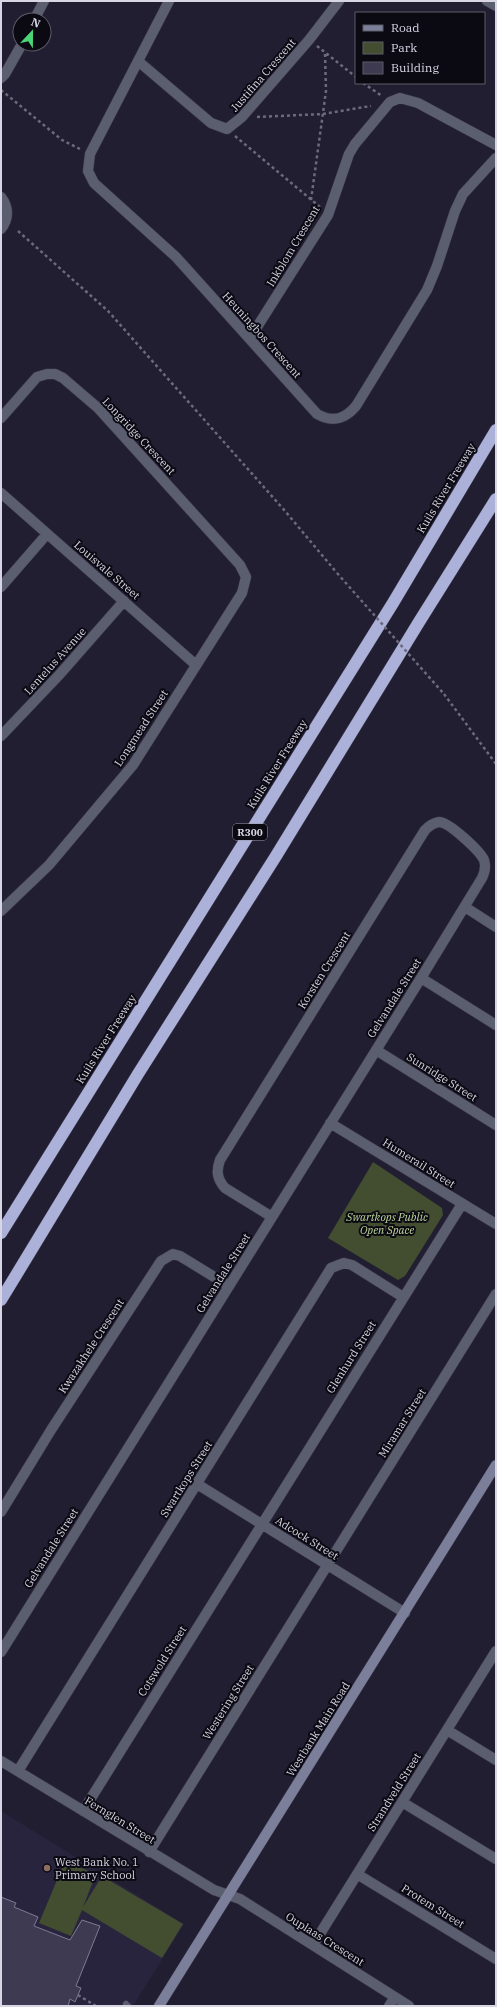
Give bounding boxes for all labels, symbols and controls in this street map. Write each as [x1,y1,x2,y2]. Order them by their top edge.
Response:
north arrow [12,12,52,52]
legend [355,12,485,84]
text: N [29,15,43,31]
text: Road [391,20,420,35]
street label: Justifina Crescent [227,35,299,114]
text: Park [391,40,417,55]
text: Building [391,60,439,75]
street label: Inkblom Crescent [263,203,323,289]
street label: Heuningbos Crescent [220,289,304,381]
street label: Longridge Crescent [100,394,179,478]
street label: Kuils River Freeway [414,440,478,536]
street label: Louisvale Street [71,538,143,602]
street label: Lentelus Avenue [21,624,89,698]
street label: Longmead Street [111,687,171,769]
street label: Kuils River Freeway [244,717,310,811]
road number: R300 [233,824,267,840]
street label: Korsten Crescent [295,929,354,1011]
street label: Gelvandale Street [364,956,424,1040]
street label: Kuils River Freeway [73,992,139,1086]
street label: Sunridge Street [404,1050,480,1104]
street label: Humerail Street [380,1135,458,1191]
park label: Swartkops Public Open Space [345,1210,428,1237]
street label: Gelvandale Street [193,1231,253,1315]
street label: Kwazakhele Crescent [55,1296,127,1396]
street label: Glenhurd Street [323,1318,379,1396]
street label: Miramar Street [375,1386,429,1460]
street label: Swartkops Street [157,1438,215,1520]
street label: Gelvandale Street [21,1506,81,1590]
street label: Adcock Street [273,1513,341,1563]
street label: Cotswold Street [135,1623,189,1699]
street label: Westering Street [199,1662,257,1742]
street label: Westbank Main Road [283,1679,353,1779]
street label: Strandveld Street [364,1750,424,1834]
street label: Fernglen Street [82,1793,158,1847]
place label: West Bank No. 1 Primary School [55,1855,139,1882]
marker: West Bank No. 1 Primary School [42,1863,52,1873]
street label: Protem Street [399,1881,467,1931]
street label: Ouplaas Crescent [283,1909,367,1969]

